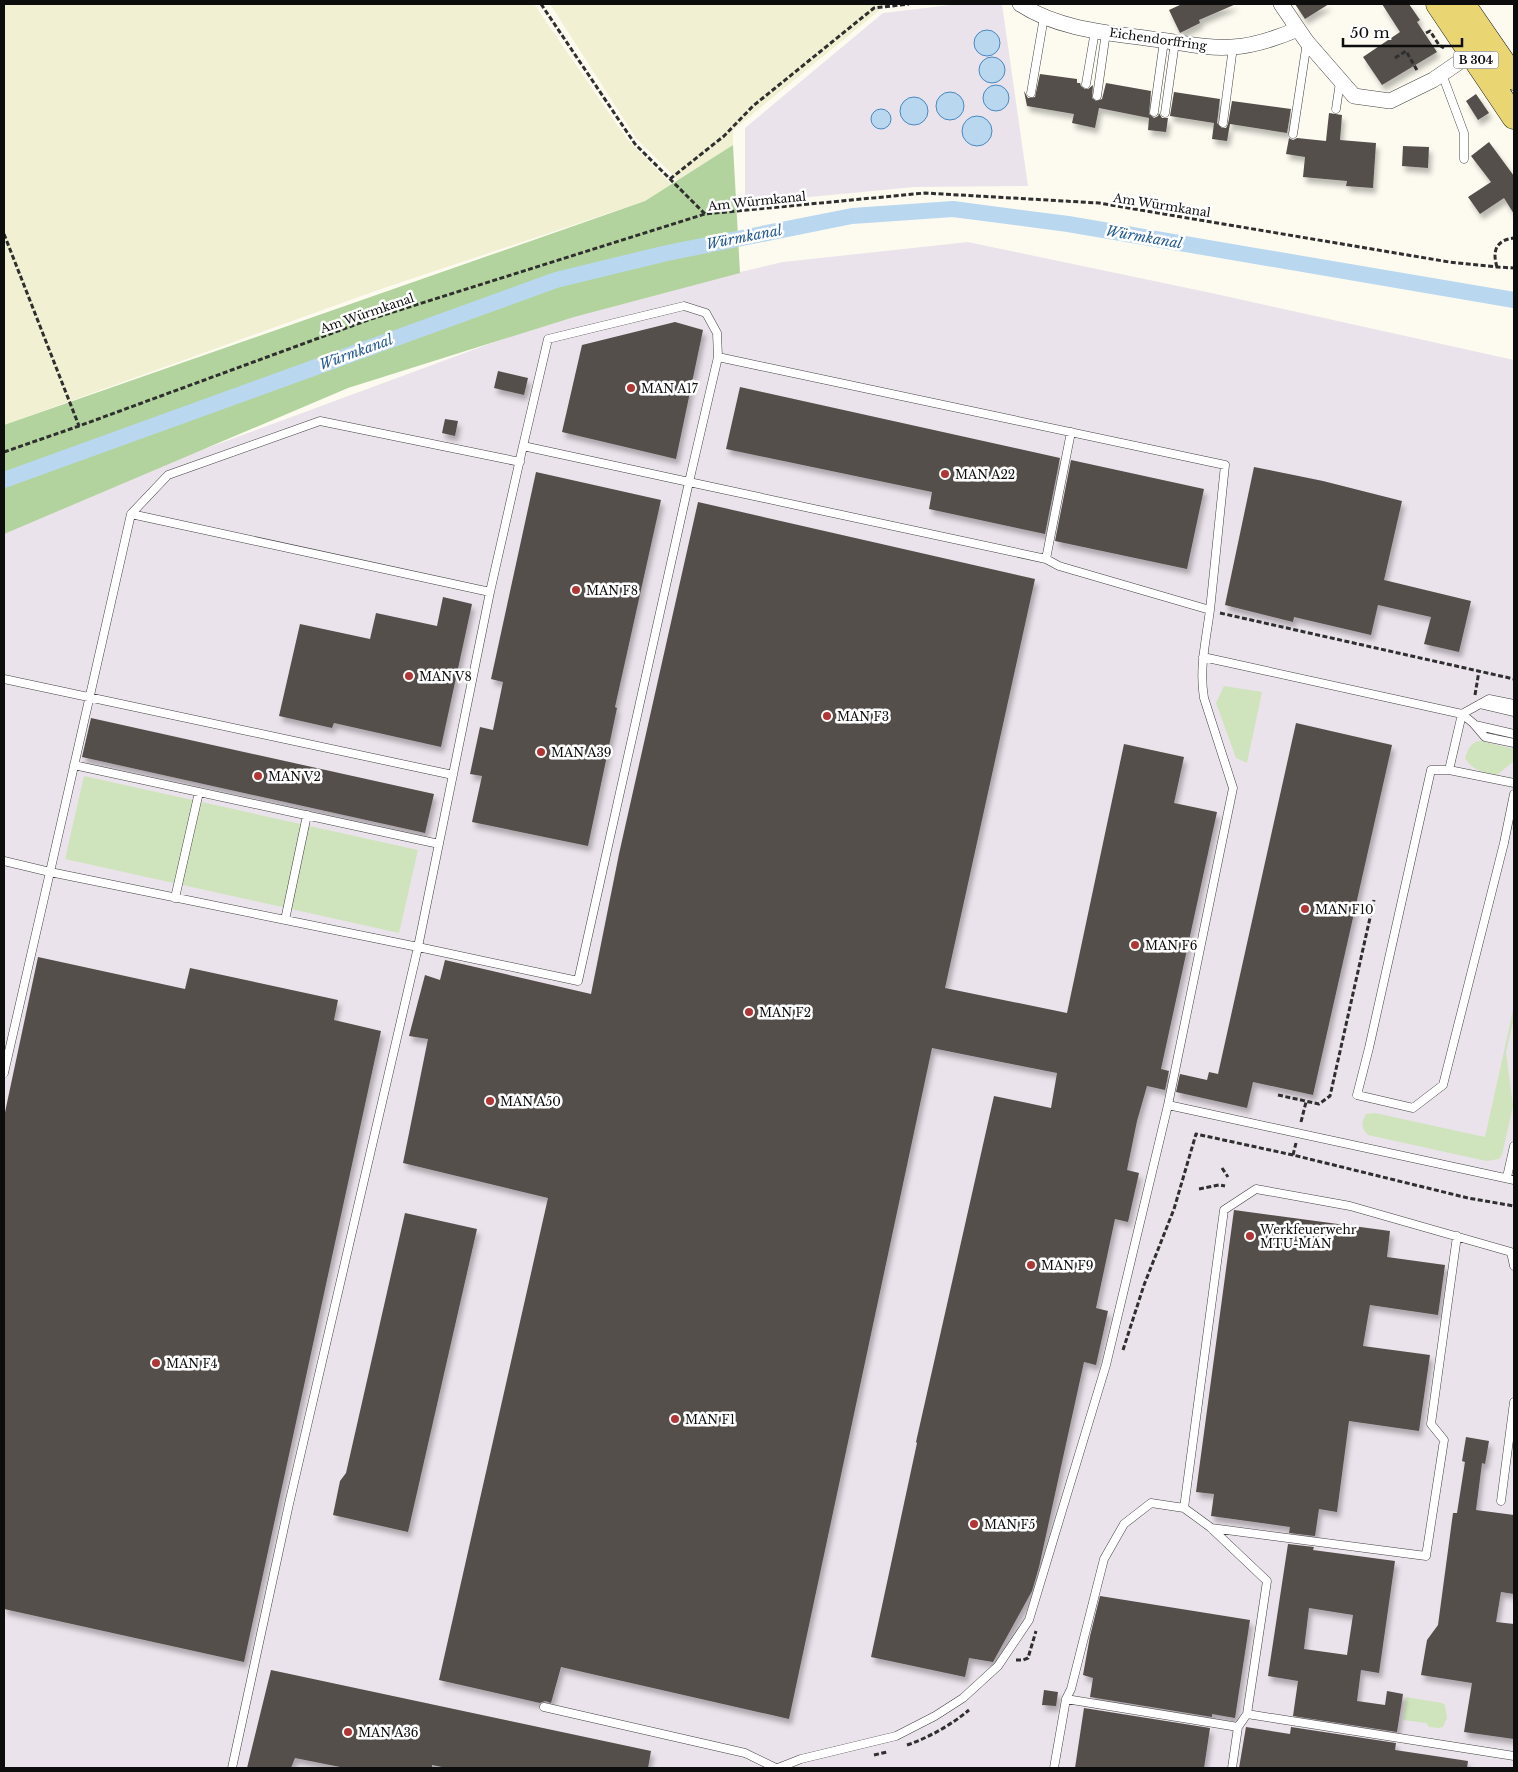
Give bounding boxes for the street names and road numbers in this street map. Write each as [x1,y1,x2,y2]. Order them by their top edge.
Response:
street label: Eichendorffring [1108,25,1209,53]
road number: B 304 [1454,52,1498,68]
street label: Am Würmkanal [706,188,807,214]
street label: Am Würmkanal [1111,190,1212,220]
street label: Am Würmkanal [317,290,416,336]

